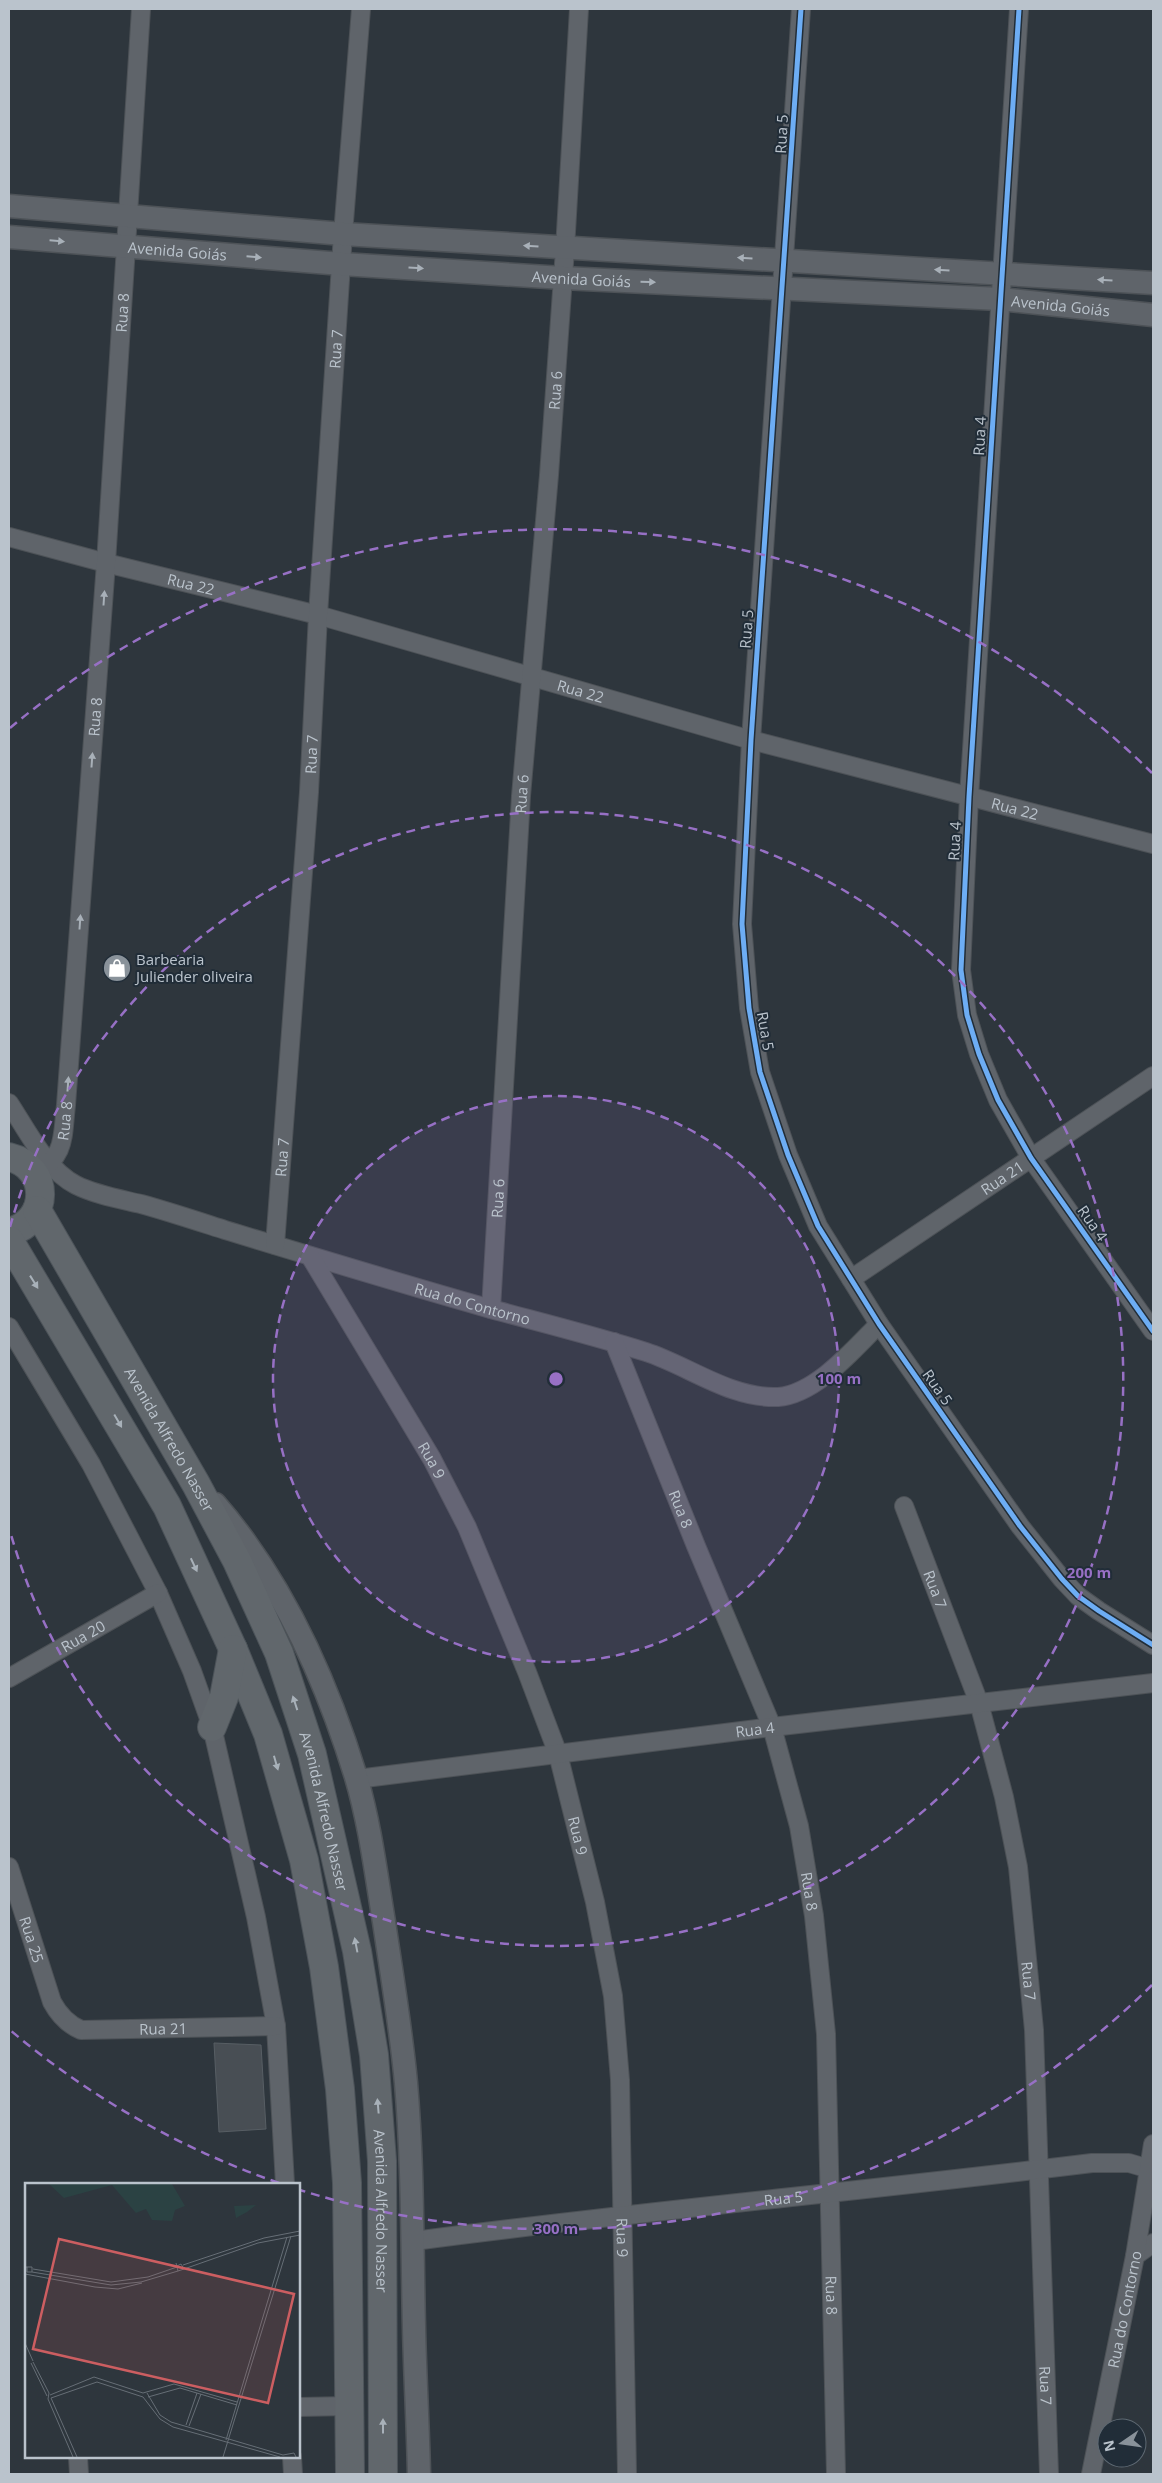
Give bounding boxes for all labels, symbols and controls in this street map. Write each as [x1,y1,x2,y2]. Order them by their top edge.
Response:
street label: Rua 5 [770,114,792,154]
one-way arrow [50,237,66,245]
street label: Avenida Goiás [127,237,228,265]
one-way arrow [522,242,538,250]
one-way arrow [246,253,262,261]
one-way arrow [737,254,753,262]
one-way arrow [409,264,425,272]
street label: Avenida Goiás [531,266,631,291]
one-way arrow [934,266,950,274]
one-way arrow [1096,275,1112,283]
one-way arrow [641,278,657,286]
street label: Avenida Goiás [1010,290,1111,320]
street label: Rua 8 [111,292,133,333]
street label: Rua 7 [324,329,347,369]
street label: Rua 6 [544,370,566,411]
street label: Rua 4 [968,415,990,456]
street label: Rua 22 [165,568,217,599]
one-way arrow [100,589,108,605]
street label: Rua 5 [735,609,757,649]
street label: Rua 22 [555,675,606,707]
street label: Rua 8 [83,696,106,737]
street label: Rua 7 [300,734,322,774]
one-way arrow [88,752,96,768]
street label: Rua 6 [510,773,533,814]
street label: Rua 22 [989,793,1041,824]
street label: Rua 4 [943,820,965,861]
one-way arrow [77,914,85,930]
place label: Barbearia Juliender oliveira [134,949,253,986]
shop icon: Barbearia Juliender oliveira [102,953,132,983]
street label: Rua 5 [753,1010,779,1052]
one-way arrow [64,1076,72,1092]
street label: Rua 8 [52,1100,76,1142]
street label: Rua 7 [270,1137,293,1178]
street label: Rua 21 [977,1156,1027,1199]
street label: Rua 6 [486,1178,509,1218]
street label: Rua 4 [1074,1201,1113,1245]
one-way arrow [30,1275,39,1288]
street label: Rua do Contorno [412,1278,532,1329]
street label: Avenida Alfredo Nasser [120,1363,219,1515]
street label: Rua 5 [919,1365,957,1409]
text: 100 m [817,1368,861,1388]
centre of rings [547,1370,565,1388]
one-way arrow [114,1414,122,1429]
street label: Rua 9 [414,1438,450,1482]
street label: Rua 8 [665,1487,698,1531]
one-way arrow [190,1558,198,1572]
text: 200 m [1067,1562,1111,1582]
street label: Rua 7 [919,1567,952,1611]
street label: Rua 20 [57,1615,109,1656]
one-way arrow [291,1695,298,1710]
street label: Rua 4 [734,1717,776,1742]
street label: Avenida Alfredo Nasser [295,1729,353,1893]
one-way arrow [272,1755,280,1771]
street label: Rua 9 [564,1814,593,1857]
street label: Rua 8 [797,1870,823,1912]
street label: Rua 25 [15,1914,49,1965]
one-way arrow [352,1937,360,1952]
street label: Rua 7 [1017,1960,1041,2002]
street label: Rua 21 [139,2018,187,2039]
one-way arrow [374,2097,382,2113]
street label: Avenida Alfredo Nasser [370,2128,392,2293]
inset map [25,2183,300,2458]
street label: Rua 5 [763,2186,804,2210]
text: 300 m [534,2218,578,2238]
street label: Rua 9 [612,2218,633,2257]
street label: Rua do Contorno [1103,2249,1146,2370]
street label: Rua 8 [821,2275,842,2315]
street label: Rua 7 [1035,2366,1057,2406]
one-way arrow [379,2417,387,2433]
north arrow [1097,2418,1147,2468]
text: N [1098,2438,1119,2454]

